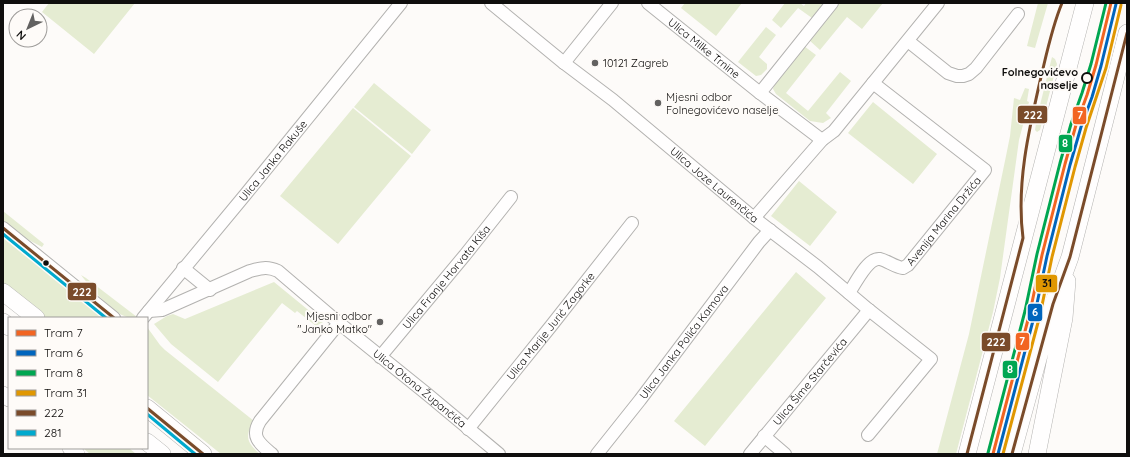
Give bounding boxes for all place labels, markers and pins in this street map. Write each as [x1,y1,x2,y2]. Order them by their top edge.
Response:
place label: 10121 Zagreb [603,56,669,70]
marker: 10121 Zagreb [590,58,600,68]
place label: Folnegovićevo naselje [1002,65,1079,92]
marker: Folnegovićevo naselje [1081,72,1093,84]
place label: Mjesni odbor Folnegovićevo naselje [666,90,778,117]
marker: Mjesni odbor Folnegovićevo naselje [653,98,663,108]
unlabelled marker [41,258,51,268]
place label: Mjesni odbor "Janko Matko" [297,309,373,336]
marker: Mjesni odbor "Janko Matko" [375,317,385,327]

